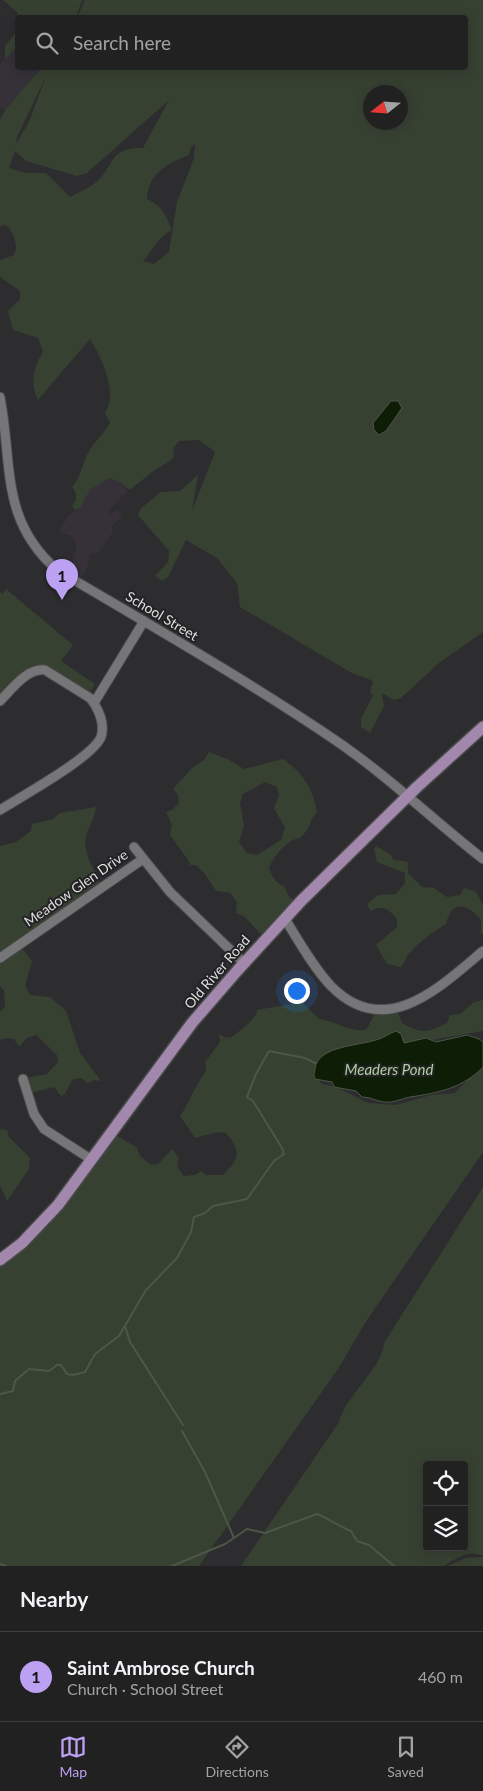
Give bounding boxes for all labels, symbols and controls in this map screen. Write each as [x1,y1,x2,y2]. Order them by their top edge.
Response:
search box [15,15,468,70]
icon: search [33,29,61,57]
text: Search here [73,31,171,54]
north arrow [363,85,408,130]
pin: 1 [46,559,78,600]
street label: School Street [123,587,202,644]
street label: Meadow Glen Drive [21,845,131,930]
street label: Old River Road [180,931,253,1012]
your location [284,978,310,1004]
water label: Meaders Pond [345,1060,434,1078]
map controls [423,1461,468,1551]
button: locate [423,1461,468,1506]
button: layers [423,1506,468,1551]
text: Nearby [20,1586,88,1611]
text: Saint Ambrose Church [67,1656,255,1679]
text: 1 [31,1667,41,1686]
text: 460 m [418,1667,463,1686]
text: Church · School Street [67,1679,223,1698]
tab: Map [59,1733,87,1780]
tab: Directions [206,1733,269,1780]
tab: Saved [387,1733,424,1780]

